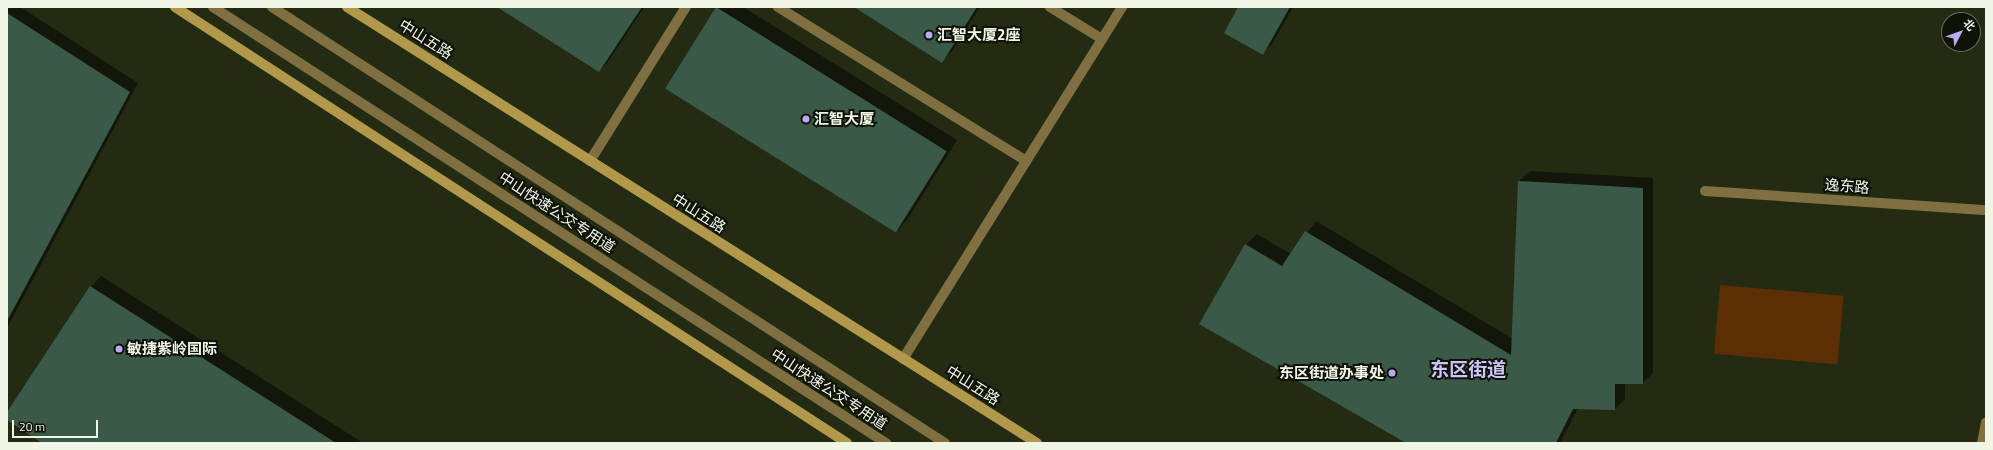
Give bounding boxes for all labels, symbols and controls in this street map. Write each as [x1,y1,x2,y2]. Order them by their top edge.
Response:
north arrow [1941,12,1981,52]
street label: 中山五路 [396,15,456,63]
text: 北 [1960,15,1979,34]
place label: 汇智大厦2座 [937,26,1020,44]
marker: 汇智大厦2座 [924,30,934,40]
place label: 汇智大厦 [814,110,874,128]
marker: 汇智大厦 [801,114,811,124]
street label: 中山快速公交专用道 [495,168,619,256]
street label: 逸东路 [1824,175,1870,197]
street label: 中山五路 [669,189,729,237]
place label: 敏捷紫岭国际 [127,340,217,358]
marker: 敏捷紫岭国际 [114,344,124,354]
street label: 中山快速公交专用道 [767,345,891,433]
district label: 东区街道 [1430,358,1506,380]
street label: 中山五路 [943,361,1003,409]
place label: 东区街道办事处 [1279,364,1384,382]
marker: 东区街道办事处 [1387,368,1397,378]
scale bar [14,412,100,438]
text: 20 m [19,417,45,436]

